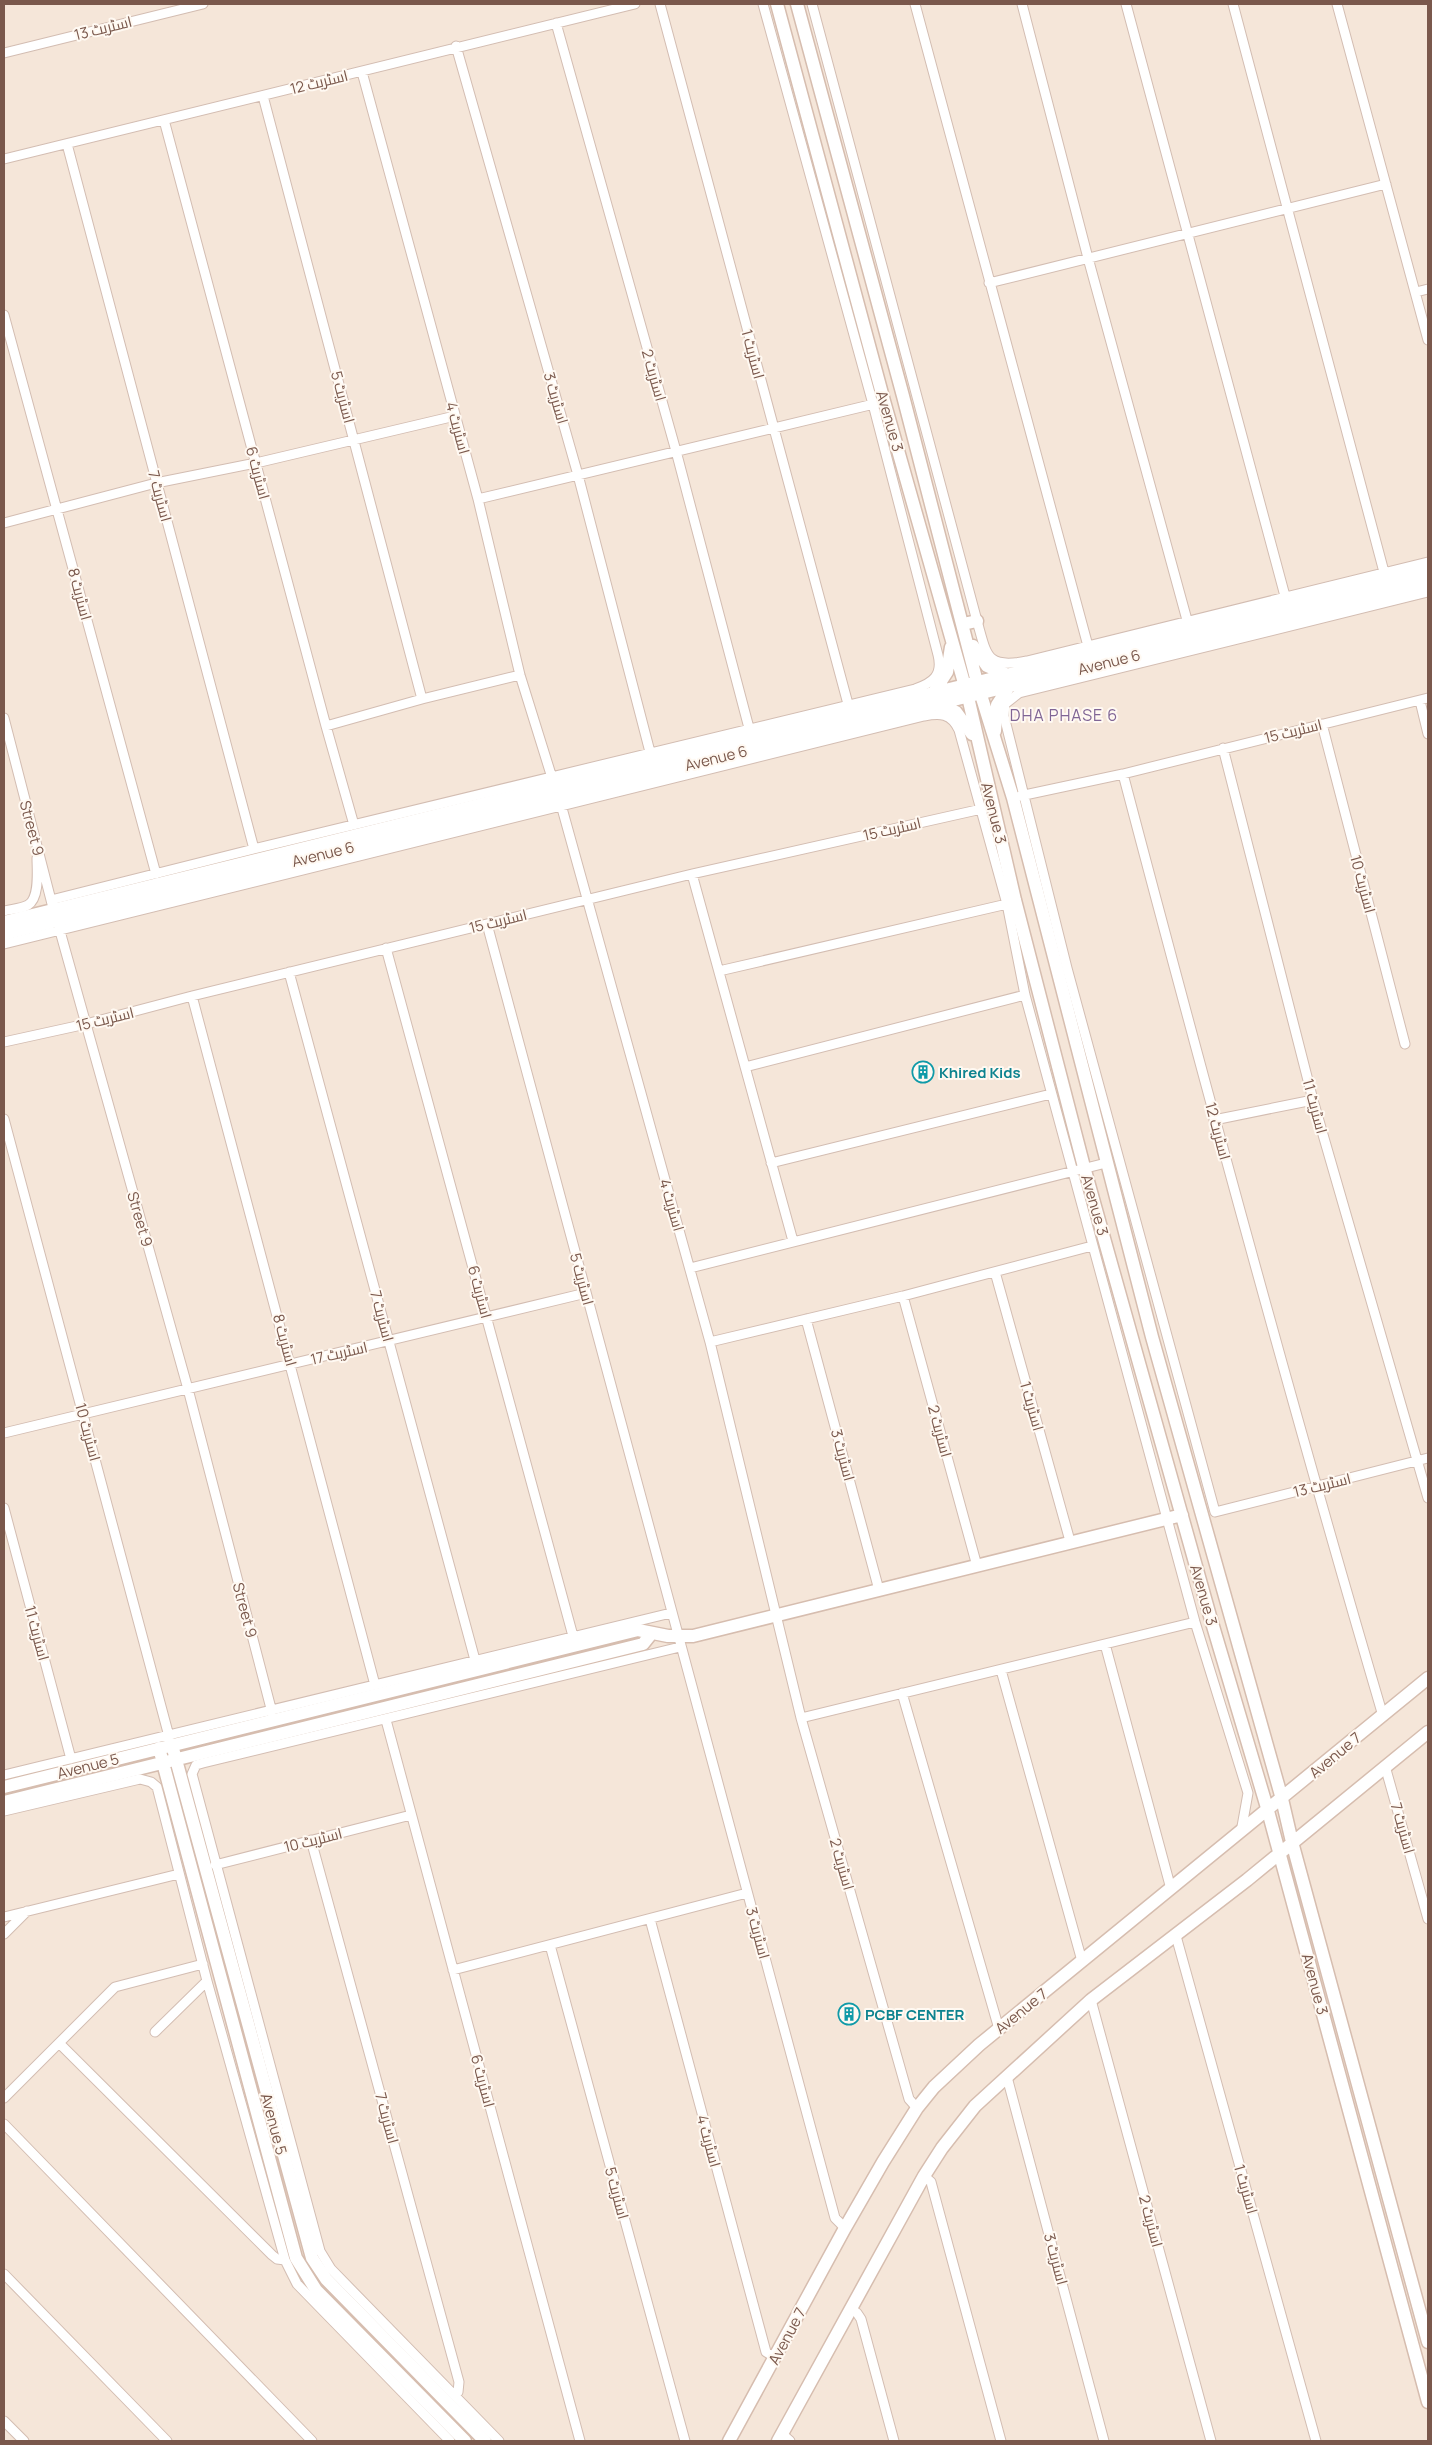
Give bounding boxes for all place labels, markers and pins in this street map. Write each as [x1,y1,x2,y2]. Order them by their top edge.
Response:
building icon: Khired Kids [911,1060,935,1084]
place label: Khired Kids [939,1062,1021,1083]
building icon: PCBF CENTER [837,2002,861,2026]
place label: PCBF CENTER [865,2004,964,2025]

